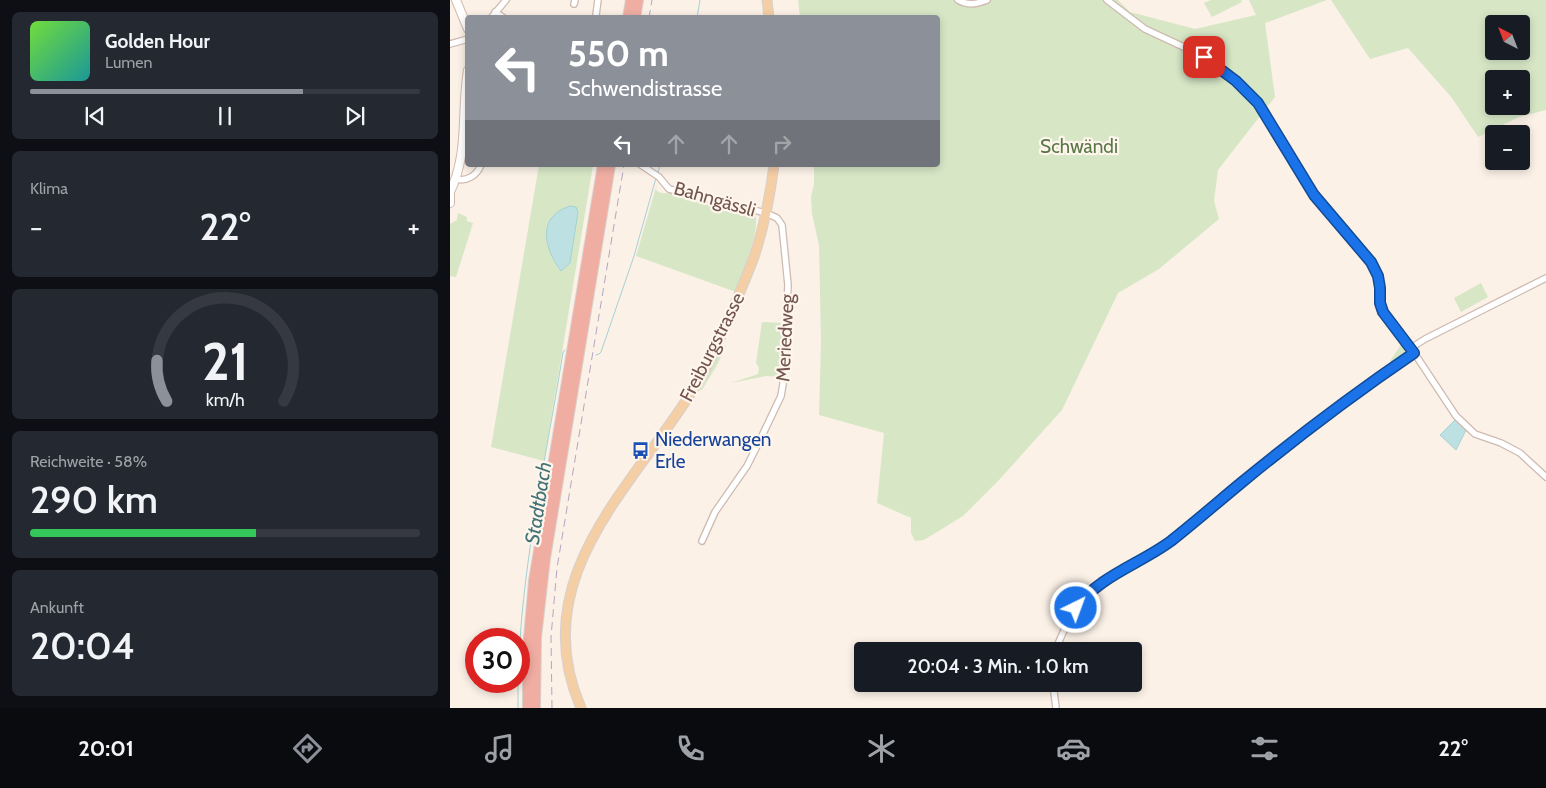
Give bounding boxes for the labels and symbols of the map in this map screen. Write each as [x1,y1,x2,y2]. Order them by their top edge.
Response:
north arrow [1485,15,1530,60]
pin [1183,36,1225,78]
park label: Schwändi [1040,135,1118,158]
street label: Bahngässli [671,176,759,222]
street label: Freiburgstrasse [675,288,749,405]
street label: Meriedweg [771,293,799,383]
place label: Niederwangen Erle [655,428,772,473]
bus stop icon: Niederwangen Erle [631,440,651,460]
water label: Stadtbach [520,460,556,546]
position arrow [1049,581,1101,633]
speed limit sign: 30 [465,628,530,693]

